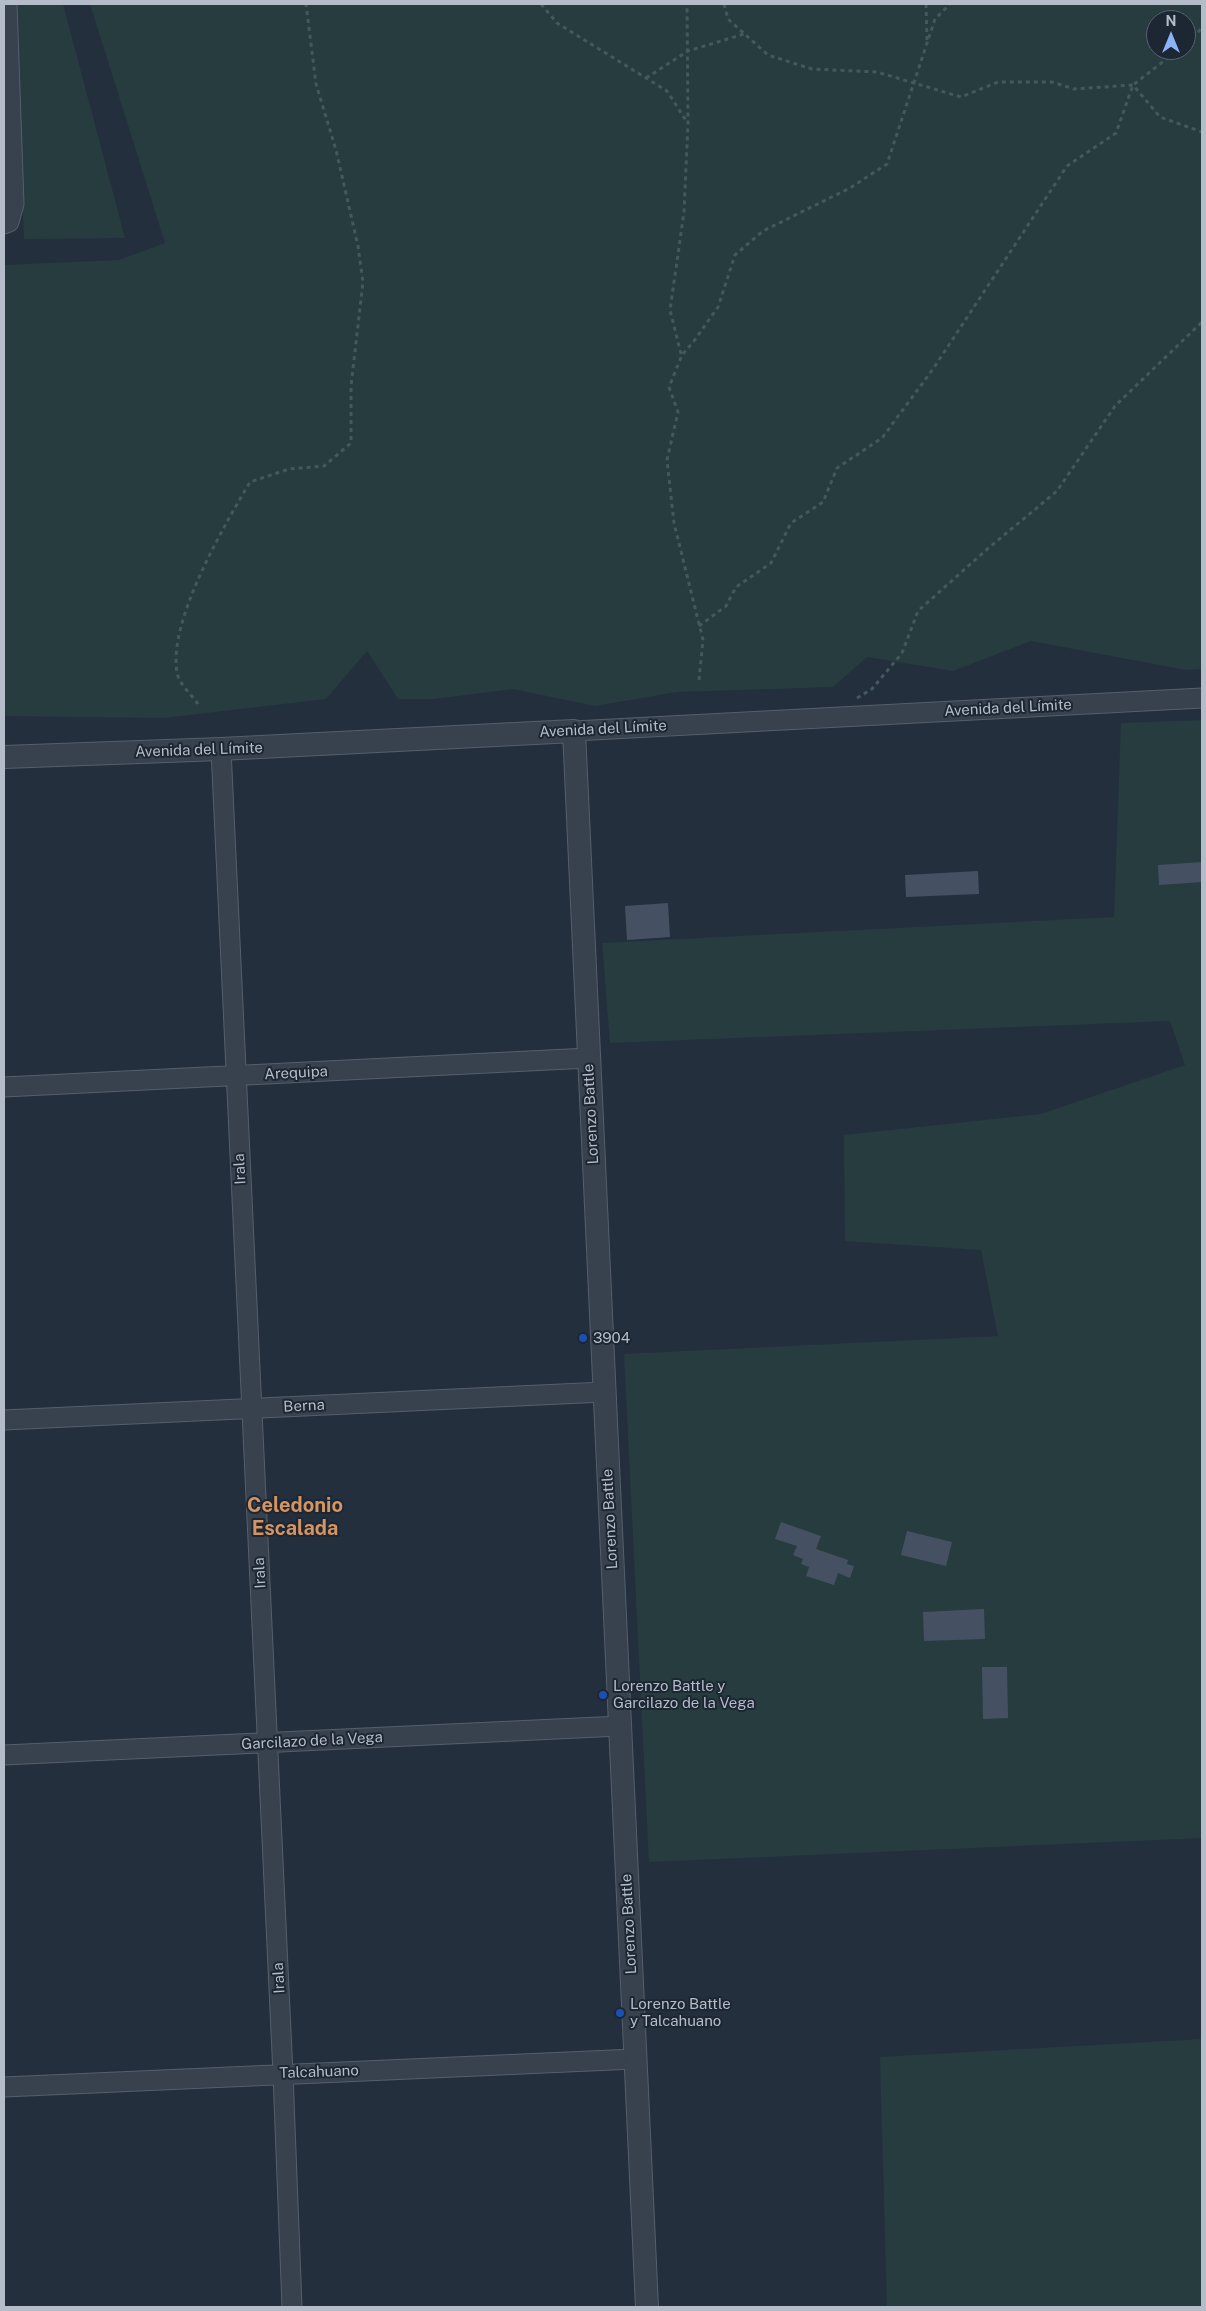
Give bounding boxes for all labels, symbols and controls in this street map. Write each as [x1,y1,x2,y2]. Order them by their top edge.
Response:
north arrow [1146,10,1196,60]
text: N [1166,13,1176,29]
street label: Avenida del Límite [944,696,1072,720]
street label: Avenida del Límite [539,717,667,741]
street label: Avenida del Límite [135,739,263,761]
street label: Arequipa [264,1062,328,1084]
street label: Lorenzo Battle [579,1063,603,1165]
street label: Irala [230,1153,250,1185]
place label: 3904 [593,1329,630,1347]
marker: 3904 [577,1332,589,1344]
street label: Berna [283,1396,325,1416]
street label: Lorenzo Battle [598,1468,622,1570]
district label: Celedonio Escalada [247,1494,343,1541]
street label: Irala [250,1557,270,1589]
place label: Lorenzo Battle y Garcilazo de la Vega [613,1677,755,1712]
marker: Lorenzo Battle y Garcilazo de la Vega [597,1689,609,1701]
street label: Garcilazo de la Vega [241,1728,383,1754]
street label: Lorenzo Battle [617,1873,641,1975]
street label: Irala [269,1962,289,1994]
place label: Lorenzo Battle y Talcahuano [630,1995,731,2030]
marker: Lorenzo Battle y Talcahuano [614,2007,626,2019]
street label: Talcahuano [279,2062,359,2082]

